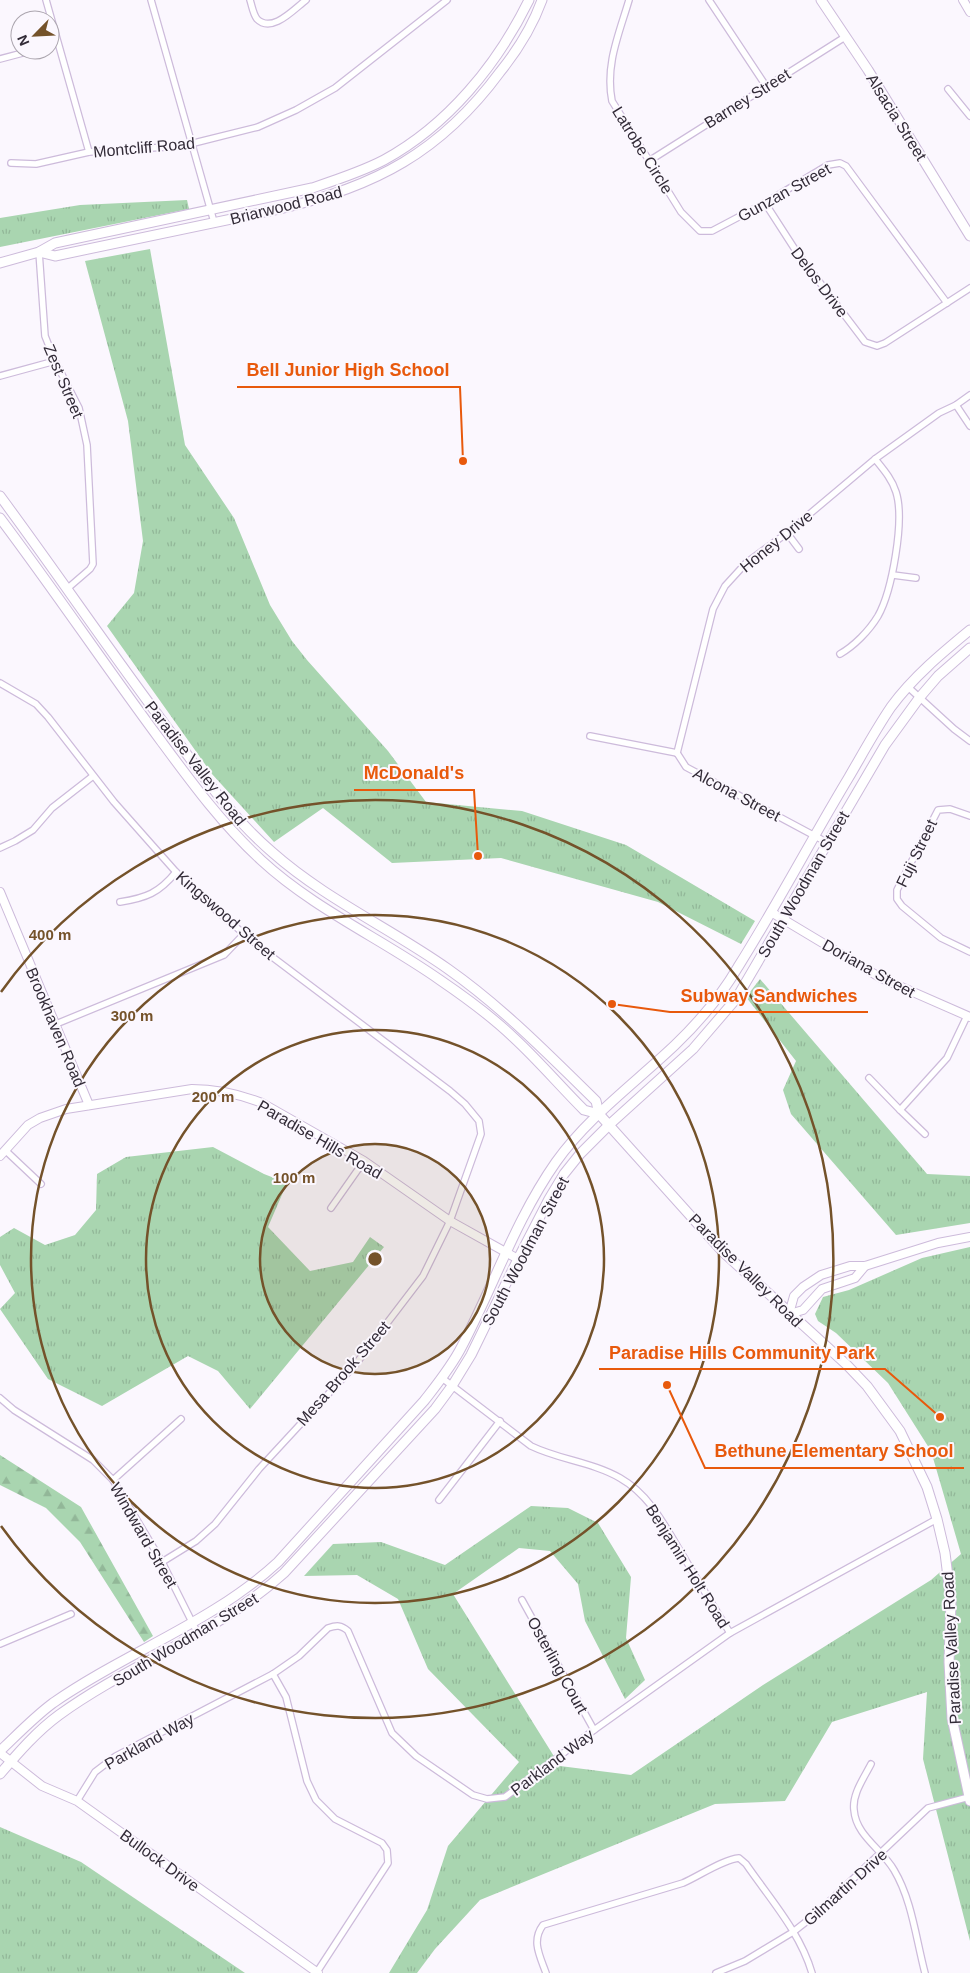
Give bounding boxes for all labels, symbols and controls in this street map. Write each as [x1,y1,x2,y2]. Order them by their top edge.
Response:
north arrow [10,10,60,60]
text: N [14,32,32,48]
street label: Barney Street [701,65,794,132]
street label: Alsacia Street [863,71,930,164]
street label: Latrobe Circle [609,104,676,197]
street label: Montcliff Road [93,135,196,160]
street label: Gunzan Street [735,160,834,225]
street label: Briarwood Road [228,183,344,228]
street label: Delos Drive [788,244,851,321]
street label: Zest Street [40,342,87,421]
callout: Bell Junior High School [237,354,460,387]
text: Bell Junior High School [246,360,450,380]
street label: Honey Drive [737,507,816,576]
street label: Paradise Valley Road [142,698,249,829]
callout: McDonald's [354,757,474,790]
text: McDonald's [364,763,464,783]
street label: Alcona Street [690,764,784,825]
street label: South Woodman Street [755,808,853,960]
street label: Fuji Street [893,816,940,890]
street label: Kingswood Street [173,868,279,963]
text: 400 m [29,926,71,943]
street label: Doriana Street [820,936,918,1001]
street label: Brookhaven Road [23,965,88,1089]
callout: Subway Sandwiches [670,979,868,1012]
text: Subway Sandwiches [680,986,858,1006]
text: 300 m [111,1007,153,1024]
text: 200 m [192,1088,234,1105]
street label: Paradise Hills Road [255,1097,385,1182]
text: 100 m [273,1169,315,1186]
street label: South Woodman Street [479,1173,572,1329]
street label: Paradise Valley Road [686,1210,806,1330]
centre of rings [366,1250,384,1268]
street label: Mesa Brook Street [293,1317,394,1429]
callout: Paradise Hills Community Park [599,1336,885,1369]
text: Paradise Hills Community Park [609,1343,876,1363]
callout: Bethune Elementary School [705,1435,964,1468]
text: Bethune Elementary School [714,1441,954,1461]
street label: Windward Street [107,1480,181,1591]
street label: Benjamin Holt Road [643,1501,732,1631]
street label: Paradise Valley Road [939,1571,964,1725]
street label: South Woodman Street [110,1589,261,1689]
street label: Osterling Court [524,1614,591,1717]
street label: Parkland Way [102,1710,197,1773]
street label: Parkland Way [508,1726,597,1799]
street label: Bullock Drive [117,1826,203,1895]
street label: Gilmartin Drive [800,1846,890,1929]

